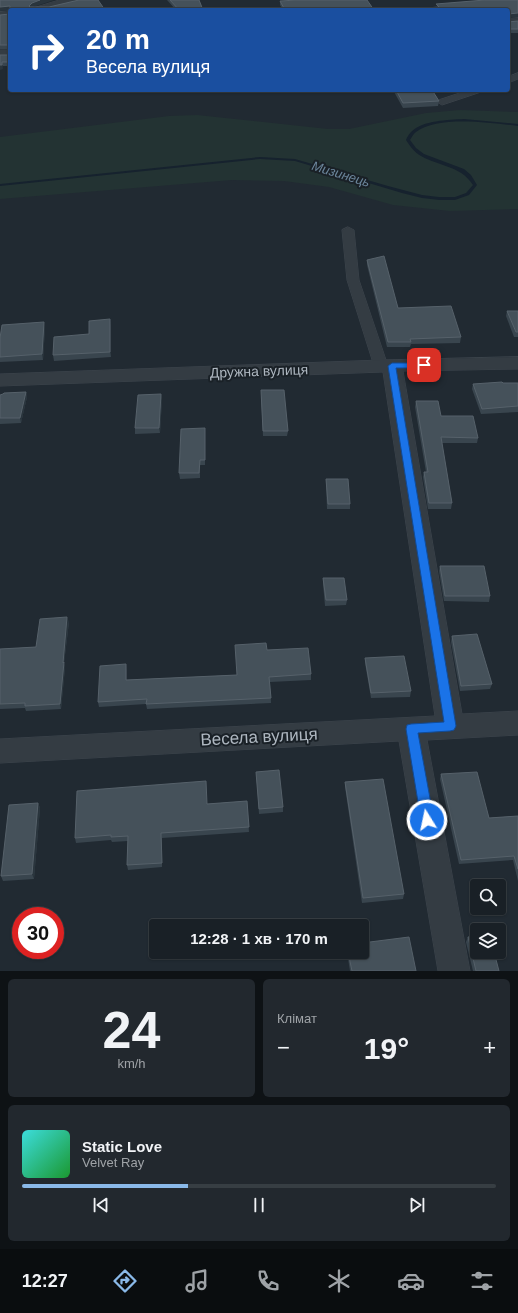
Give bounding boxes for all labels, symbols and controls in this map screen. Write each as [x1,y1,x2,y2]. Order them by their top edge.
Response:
icon: right [20,24,72,76]
text: 20 m [86,24,150,55]
text: Весела вулиця [86,57,210,77]
water label: Мизинець [310,158,372,190]
pin [407,348,441,382]
icon: arrive [413,354,435,376]
street label: Дружна вулиця [210,361,308,381]
street label: Весела вулиця [200,724,318,750]
position arrow [406,799,448,841]
map controls [470,879,506,959]
button: search [470,879,506,915]
speed limit sign: 30 [12,907,64,959]
button: layers [470,923,506,959]
text: 12:28 · 1 хв · 170 m [190,930,328,947]
text: 24 [103,1001,160,1059]
text: Клімат [277,1011,317,1026]
text: 19° [364,1032,409,1065]
text: − [277,1035,290,1060]
text: + [483,1035,496,1060]
text: km/h [117,1056,146,1071]
text: Static Love [82,1138,162,1155]
text: Velvet Ray [82,1155,144,1170]
icon: previous [90,1194,112,1216]
icon: pause [248,1194,270,1216]
icon: next [406,1194,428,1216]
icon: directions [111,1267,139,1295]
icon: music [183,1267,211,1295]
icon: phone [254,1267,282,1295]
icon: climate [325,1267,353,1295]
icon: car [397,1267,425,1295]
icon: filters [468,1267,496,1295]
text: 12:27 [22,1271,68,1291]

